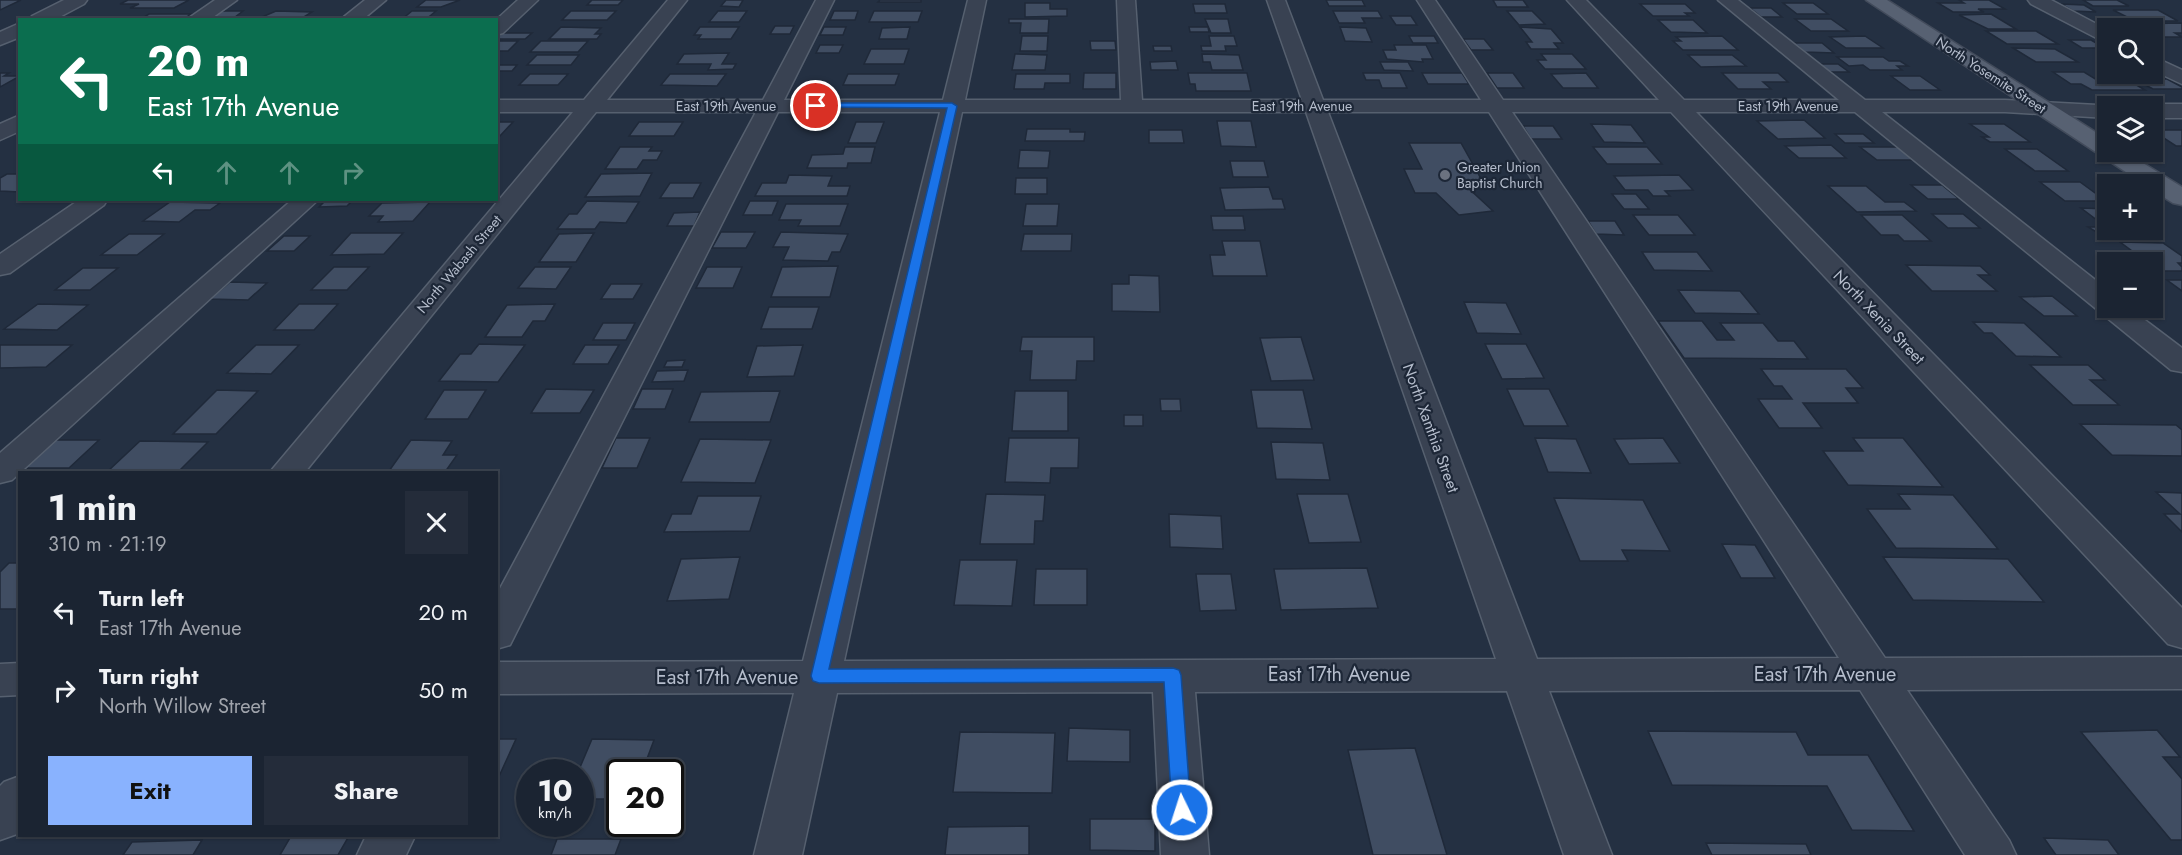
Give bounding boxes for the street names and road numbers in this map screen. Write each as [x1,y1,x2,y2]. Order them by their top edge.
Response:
street label: North Yosemite Street [1932,32,2051,119]
street label: East 19th Avenue [676,96,776,116]
street label: East 19th Avenue [1252,96,1352,116]
street label: East 19th Avenue [1738,96,1838,116]
street label: North Wabash Street [412,210,507,317]
street label: North Xenia Street [1828,265,1930,370]
street label: North Xanthia Street [1397,360,1465,496]
street label: East 17th Avenue [1268,660,1410,689]
street label: East 17th Avenue [1754,660,1896,689]
street label: East 17th Avenue [656,663,798,692]

